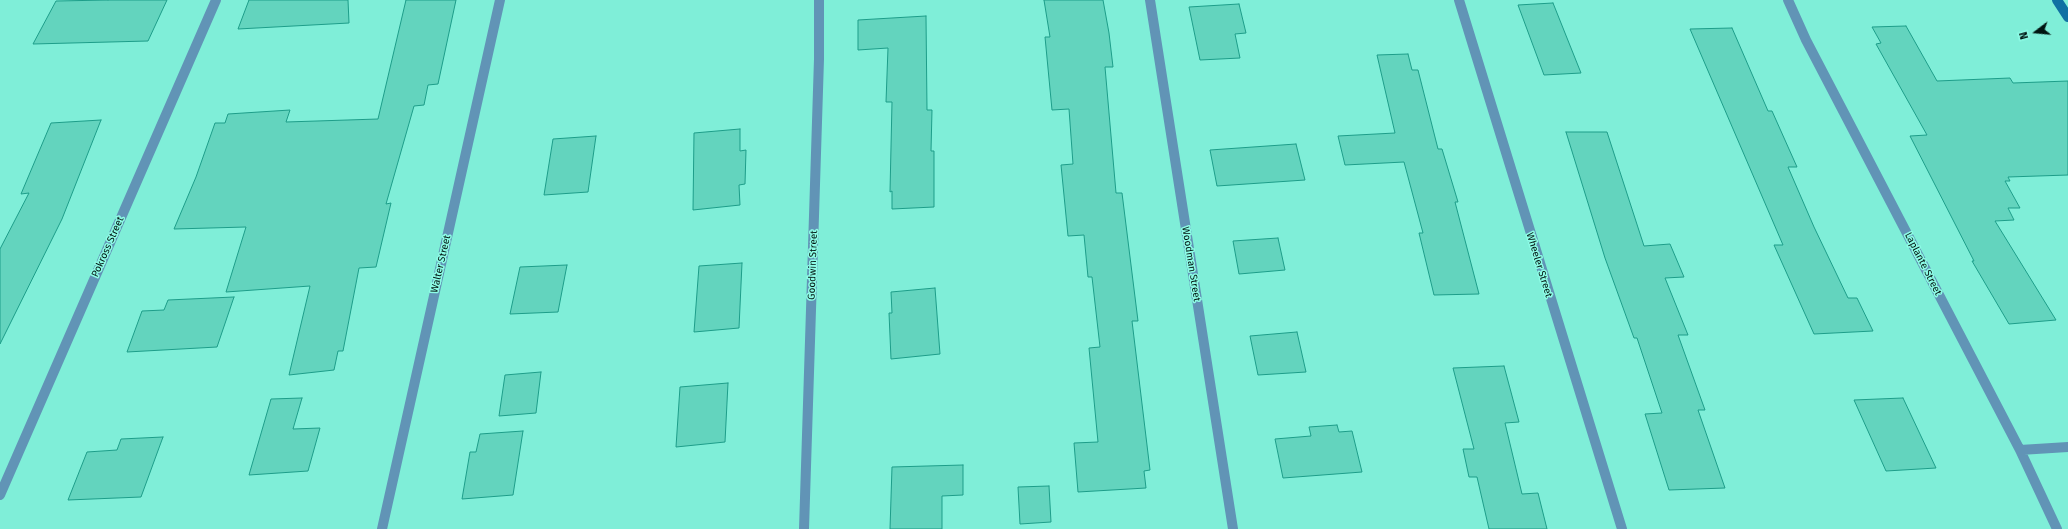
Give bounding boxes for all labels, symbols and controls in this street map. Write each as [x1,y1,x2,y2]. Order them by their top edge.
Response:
north arrow [2016,12,2056,52]
text: N [2017,30,2031,41]
street label: Pokross Street [89,215,127,279]
street label: Woodman Street [1179,226,1203,302]
street label: Goodwin Street [806,230,820,300]
street label: Laplante Street [1902,230,1944,298]
street label: Wheeler Street [1523,231,1555,299]
street label: Walter Street [429,234,453,294]

